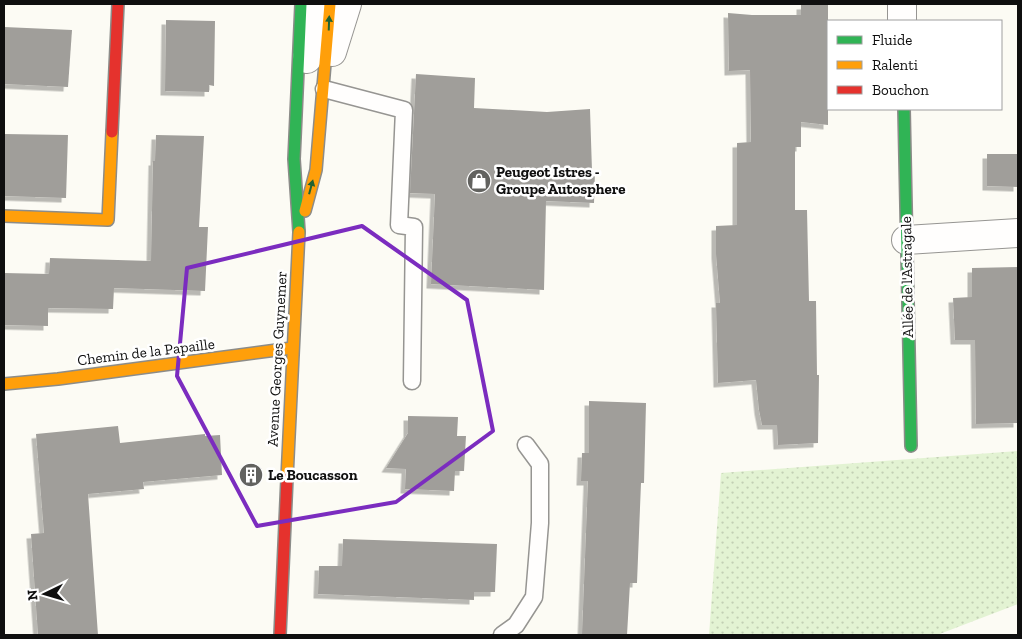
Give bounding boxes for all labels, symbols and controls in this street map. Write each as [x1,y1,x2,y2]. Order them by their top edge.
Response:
one-way arrow [325,15,333,31]
legend [827,20,1002,110]
text: Fluide [872,31,912,49]
text: Ralenti [872,56,918,74]
text: Bouchon [872,81,929,99]
place label: Peugeot Istres - Groupe Autosphere [496,163,626,198]
shop icon: Peugeot Istres - Groupe Autosphere [466,168,492,194]
one-way arrow [308,179,316,194]
street label: Allée de l'Astragale [897,216,917,338]
street label: Avenue Georges Guynemer [263,271,291,447]
street label: Chemin de la Papaille [76,335,216,369]
building icon: Le Boucasson [238,462,264,488]
place label: Le Boucasson [268,466,358,484]
north arrow [20,569,70,619]
text: N [24,589,41,601]

